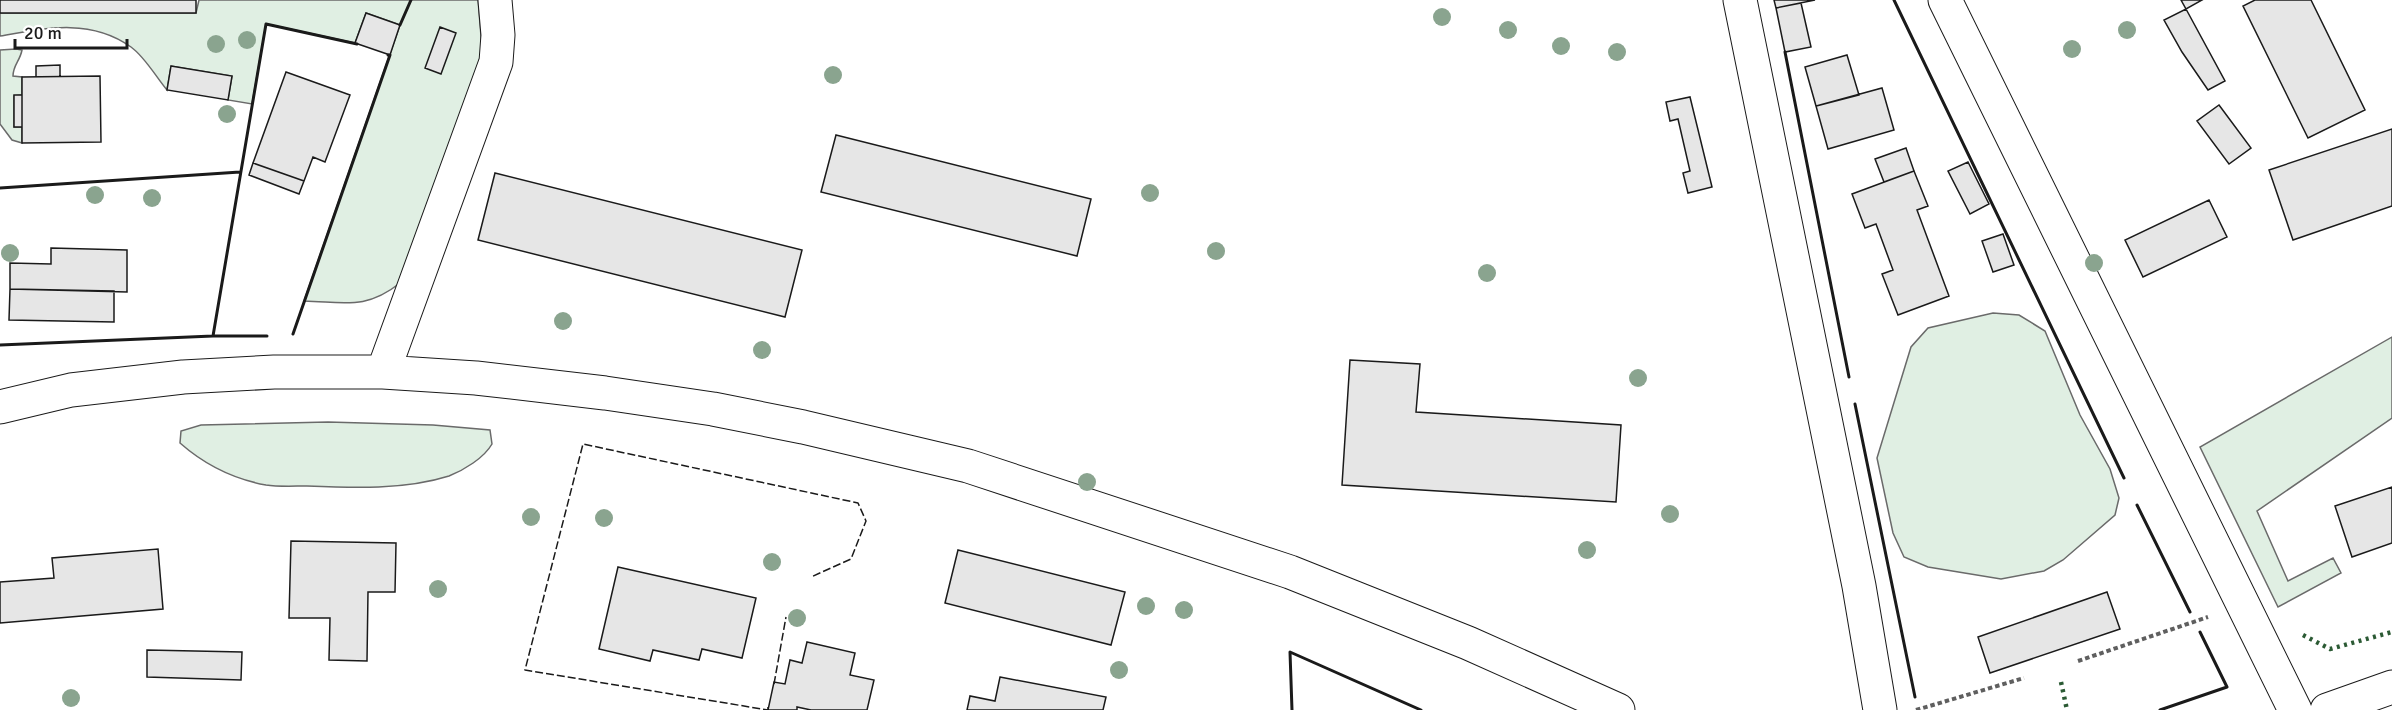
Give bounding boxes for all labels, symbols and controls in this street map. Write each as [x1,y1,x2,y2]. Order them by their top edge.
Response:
scale bar [15,12,128,50]
text: 20 m [24,22,62,44]

